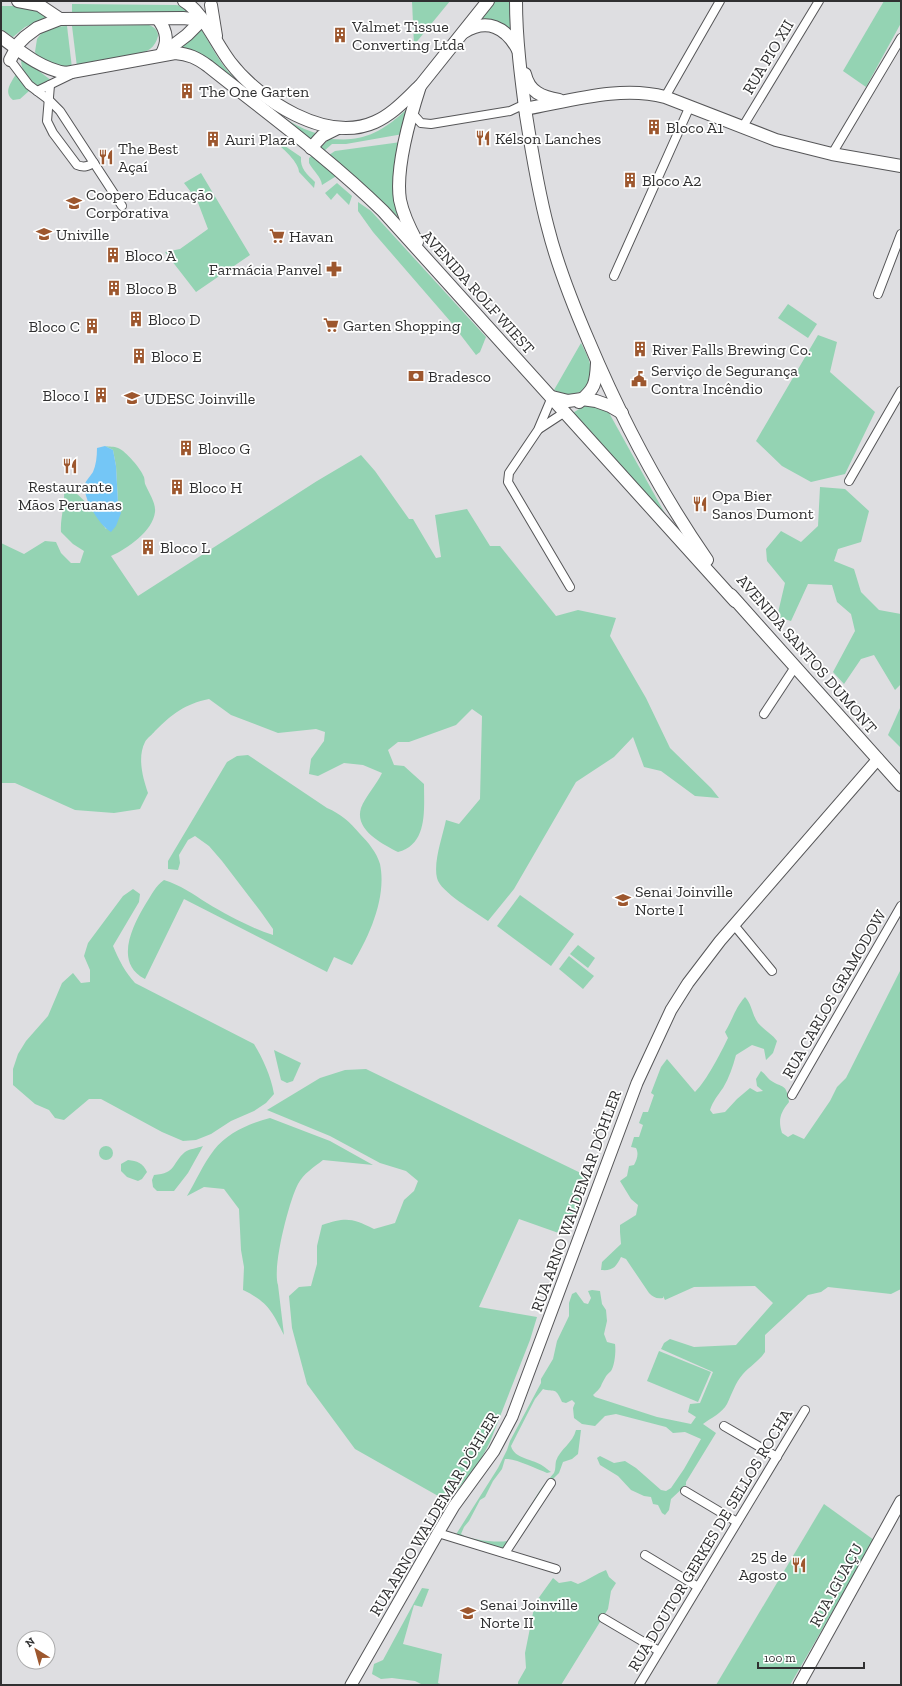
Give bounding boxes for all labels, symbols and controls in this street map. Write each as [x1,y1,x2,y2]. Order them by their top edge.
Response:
street label: RUA PIO XII [738,16,798,98]
place label: Valmet Tissue Converting Ltda [351,17,465,54]
building icon: Valmet Tissue Converting Ltda [331,26,349,44]
building icon: The One Garten [178,82,196,100]
place label: The One Garten [199,82,310,101]
building icon: Bloco A1 [645,118,663,136]
place label: Bloco A1 [666,118,723,137]
restaurant icon: Kélson Lanches [474,129,492,147]
place label: Kélson Lanches [495,129,601,148]
building icon: Auri Plaza [204,130,222,148]
place label: Auri Plaza [225,130,295,149]
place label: The Best Açaí [118,139,178,176]
restaurant icon: The Best Açaí [97,148,115,166]
building icon: Bloco A2 [621,171,639,189]
place label: Bloco A2 [642,171,701,190]
place label: Coopero Educação Corporativa [86,185,213,222]
school or university icon: Coopero Educação Corporativa [65,194,83,212]
school or university icon: Univille [35,225,53,243]
place label: Univille [56,225,109,244]
street label: AVENIDA ROLF WIEST [417,226,539,358]
supermarket icon: Havan [268,227,286,245]
place label: Havan [289,227,334,246]
building icon: Bloco A [104,246,122,264]
place label: Bloco A [125,246,177,265]
place label: Farmácia Panvel [209,260,322,279]
pharmacy icon: Farmácia Panvel [325,260,343,278]
building icon: Bloco B [105,279,123,297]
place label: Bloco B [126,279,177,298]
building icon: Bloco D [127,310,145,328]
place label: Bloco D [148,310,201,329]
supermarket icon: Garten Shopping [322,316,340,334]
place label: Garten Shopping [343,316,461,335]
place label: Bloco C [28,317,80,336]
building icon: Bloco C [83,317,101,335]
building icon: River Falls Brewing Co. [631,340,649,358]
place label: River Falls Brewing Co. [652,340,811,359]
building icon: Bloco E [130,347,148,365]
place label: Bloco E [151,347,202,366]
place label: Serviço de Segurança Contra Incêndio [651,361,798,398]
bank icon: Bradesco [407,367,425,385]
place label: Bradesco [428,367,491,386]
public building icon: Serviço de Segurança Contra Incêndio [630,370,648,388]
place label: Bloco I [43,386,89,405]
building icon: Bloco I [92,386,110,404]
school or university icon: UDESC Joinville [123,389,141,407]
place label: UDESC Joinville [144,389,255,408]
building icon: Bloco G [177,439,195,457]
place label: Bloco G [198,439,250,458]
restaurant icon: Restaurante Mãos Peruanas [61,457,79,475]
place label: Restaurante Mãos Peruanas [18,477,122,514]
building icon: Bloco H [168,478,186,496]
place label: Bloco H [189,478,242,497]
place label: Opa Bier Sanos Dumont [712,486,814,523]
restaurant icon: Opa Bier Sanos Dumont [691,495,709,513]
building icon: Bloco L [139,538,157,556]
place label: Bloco L [160,538,210,557]
street label: AVENIDA SANTOS DUMONT [733,571,881,737]
place label: Senai Joinville Norte I [635,882,733,919]
school or university icon: Senai Joinville Norte I [614,891,632,909]
street label: RUA CARLOS GRAMODOW [778,906,890,1082]
street label: RUA ARNO WALDEMAR DÖHLER [527,1087,625,1314]
street label: RUA DOUTOR GERKES DE SELLOS ROCHA [624,1405,796,1675]
street label: RUA ARNO WALDEMAR DÖHLER [365,1409,503,1619]
street label: RUA IGUAÇU [805,1540,867,1630]
place label: 25 de Agosto [739,1547,787,1584]
restaurant icon: 25 de Agosto [790,1556,808,1574]
place label: Senai Joinville Norte II [480,1595,578,1632]
school or university icon: Senai Joinville Norte II [459,1604,477,1622]
north arrow [16,1630,56,1670]
text: N [23,1634,38,1650]
scale bar [758,1644,864,1670]
text: 100 m [764,1651,796,1665]

